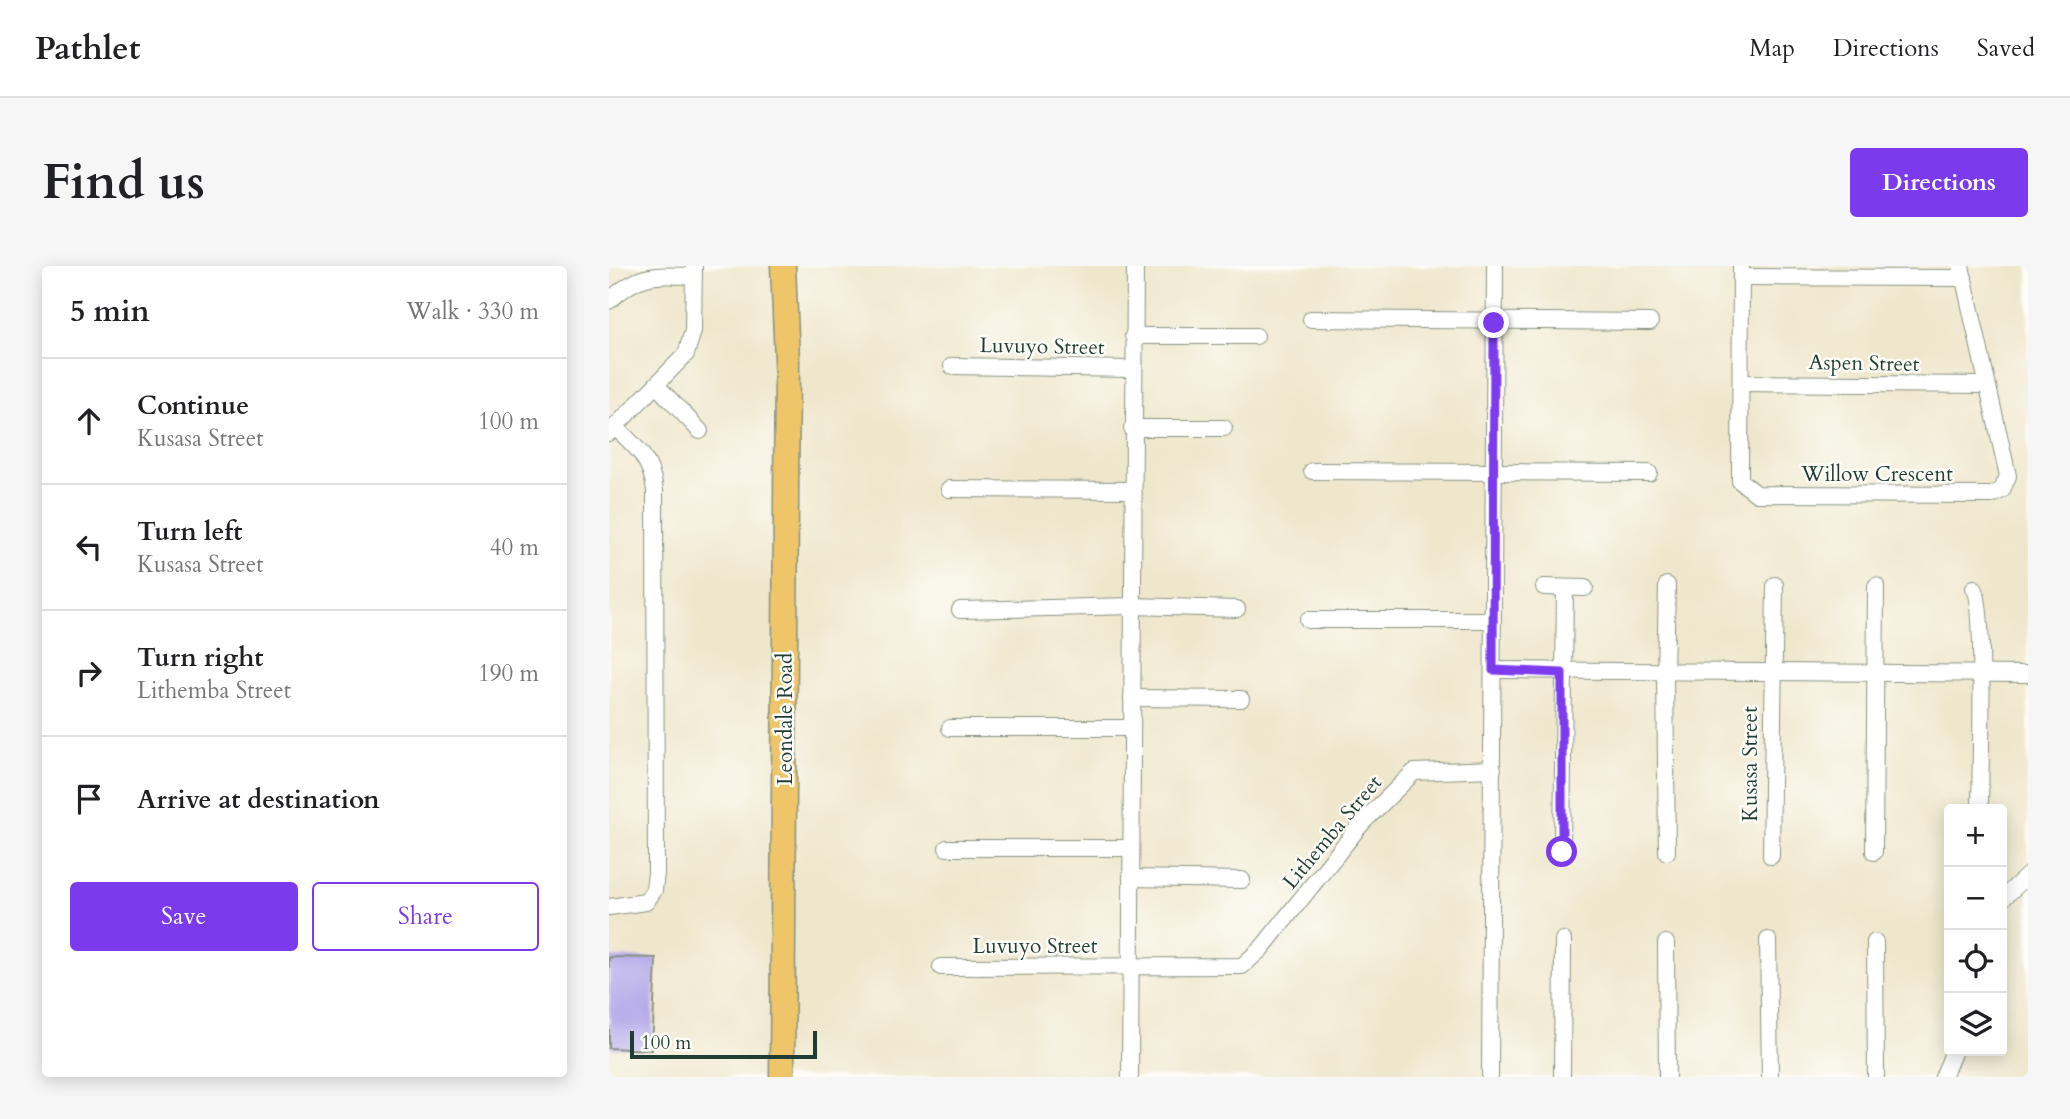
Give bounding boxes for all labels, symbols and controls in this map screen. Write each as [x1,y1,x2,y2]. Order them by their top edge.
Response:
text: Pathlet [35,26,140,71]
text: Map [1749,32,1795,65]
text: Directions [1833,32,1939,65]
text: Saved [1977,32,2035,65]
button: Directions [1850,148,2028,217]
text: Find us [42,149,205,216]
text: 5 min [70,291,150,332]
text: Walk · 330 m [406,296,539,327]
route end [1478,307,1509,338]
street label: Luvuyo Street [979,331,1105,362]
street label: Aspen Street [1808,348,1920,379]
text: Continue [137,388,249,423]
icon: ahead [70,402,108,440]
text: 100 m [478,406,539,437]
text: Kusasa Street [137,423,264,454]
street label: Willow Crescent [1800,460,1953,489]
text: Turn left [137,514,242,549]
icon: left [70,528,108,566]
text: 40 m [490,532,539,563]
text: Kusasa Street [137,549,264,580]
text: Turn right [137,640,264,675]
street label: Leondale Road [771,653,800,785]
icon: right [70,654,108,692]
text: 190 m [478,658,539,689]
text: Lithemba Street [137,675,291,706]
street label: Kusasa Street [1736,706,1765,822]
street label: Lithemba Street [1276,769,1389,895]
icon: arrive [70,780,108,818]
text: Arrive at destination [137,782,380,817]
map controls [1944,804,2007,1056]
button: + [1944,804,2007,867]
route start [1546,836,1577,867]
button: − [1944,867,2007,930]
button: Save [70,882,298,951]
button: Share [312,882,539,951]
button: locate [1944,930,2007,993]
street label: Luvuyo Street [973,932,1098,961]
button: layers [1944,993,2007,1056]
scale bar [630,1028,817,1060]
text: 100 m [641,1030,691,1056]

